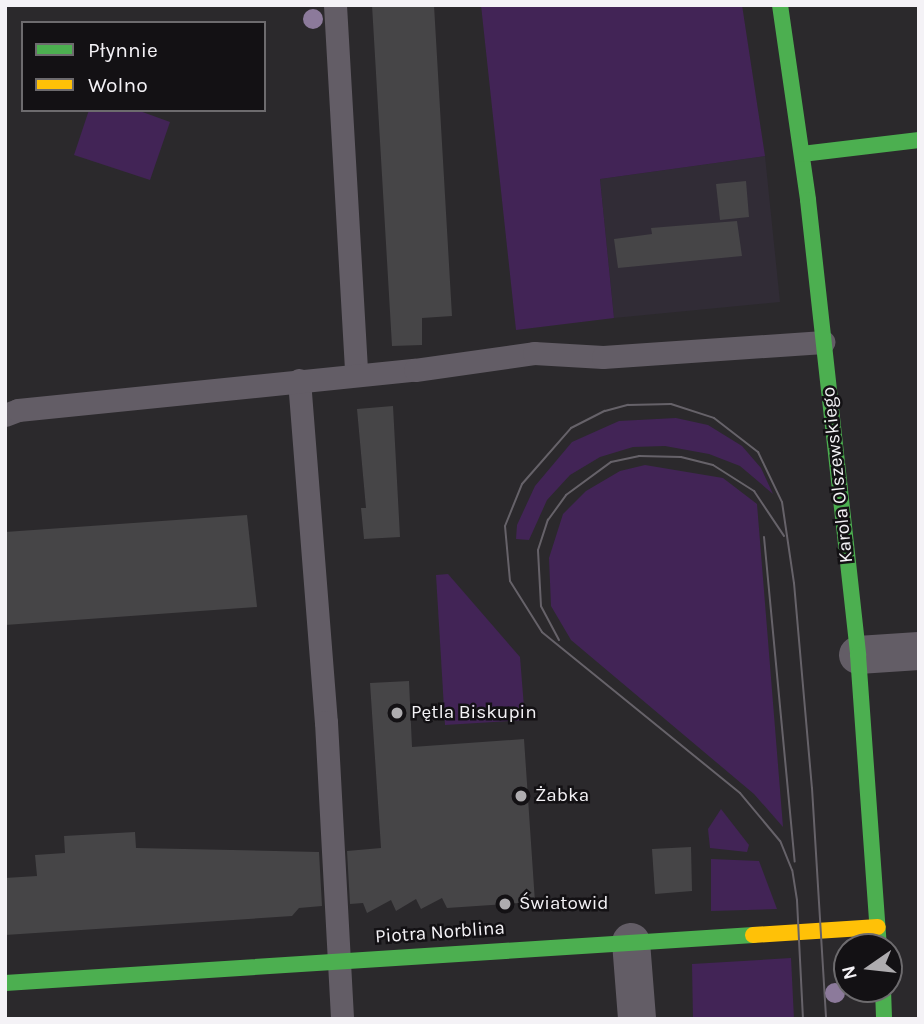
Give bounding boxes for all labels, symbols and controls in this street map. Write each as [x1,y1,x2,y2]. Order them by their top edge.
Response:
legend [21,21,266,112]
text: Płynnie [88,38,158,62]
text: Wolno [88,73,148,97]
street label: Karola Olszewskiego [817,386,859,564]
place label: Pętla Biskupin [411,702,537,724]
marker: Pętla Biskupin [389,705,405,721]
place label: Żabka [535,785,589,807]
marker: Żabka [513,788,529,804]
place label: Światowid [519,893,609,915]
marker: Światowid [497,896,513,912]
street label: Piotra Norblina [374,917,506,949]
north arrow [833,933,903,1003]
text: N [837,963,862,982]

